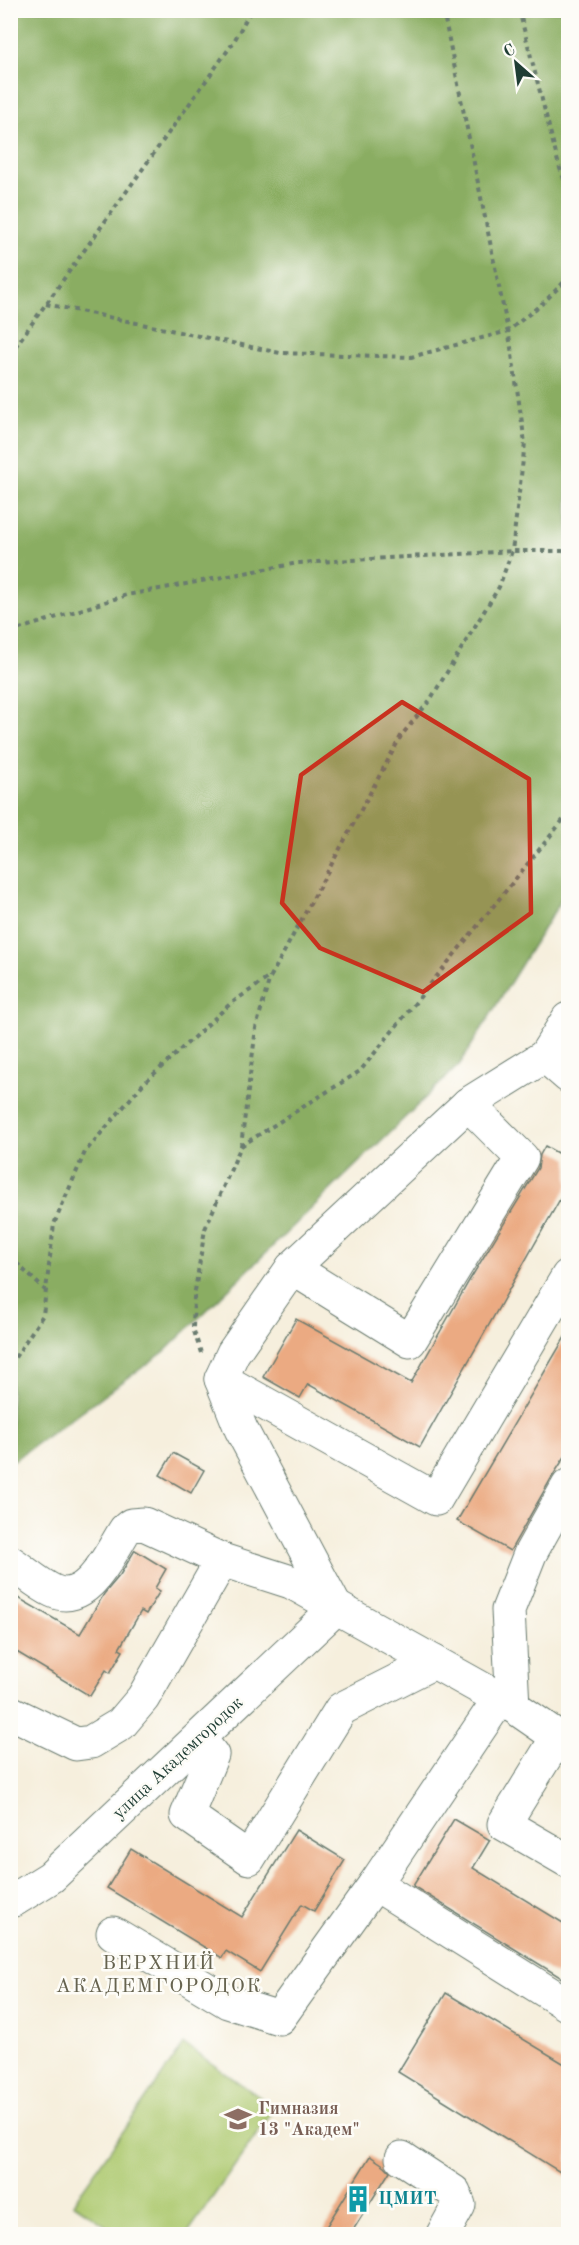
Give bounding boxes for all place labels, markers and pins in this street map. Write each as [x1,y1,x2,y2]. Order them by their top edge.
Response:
place label: Гимназия 13 "Академ" [258,2100,360,2139]
school or university icon: Гимназия 13 "Академ" [223,2104,253,2134]
building icon: ЦМИТ [343,2184,373,2214]
place label: ЦМИТ [378,2190,437,2208]

